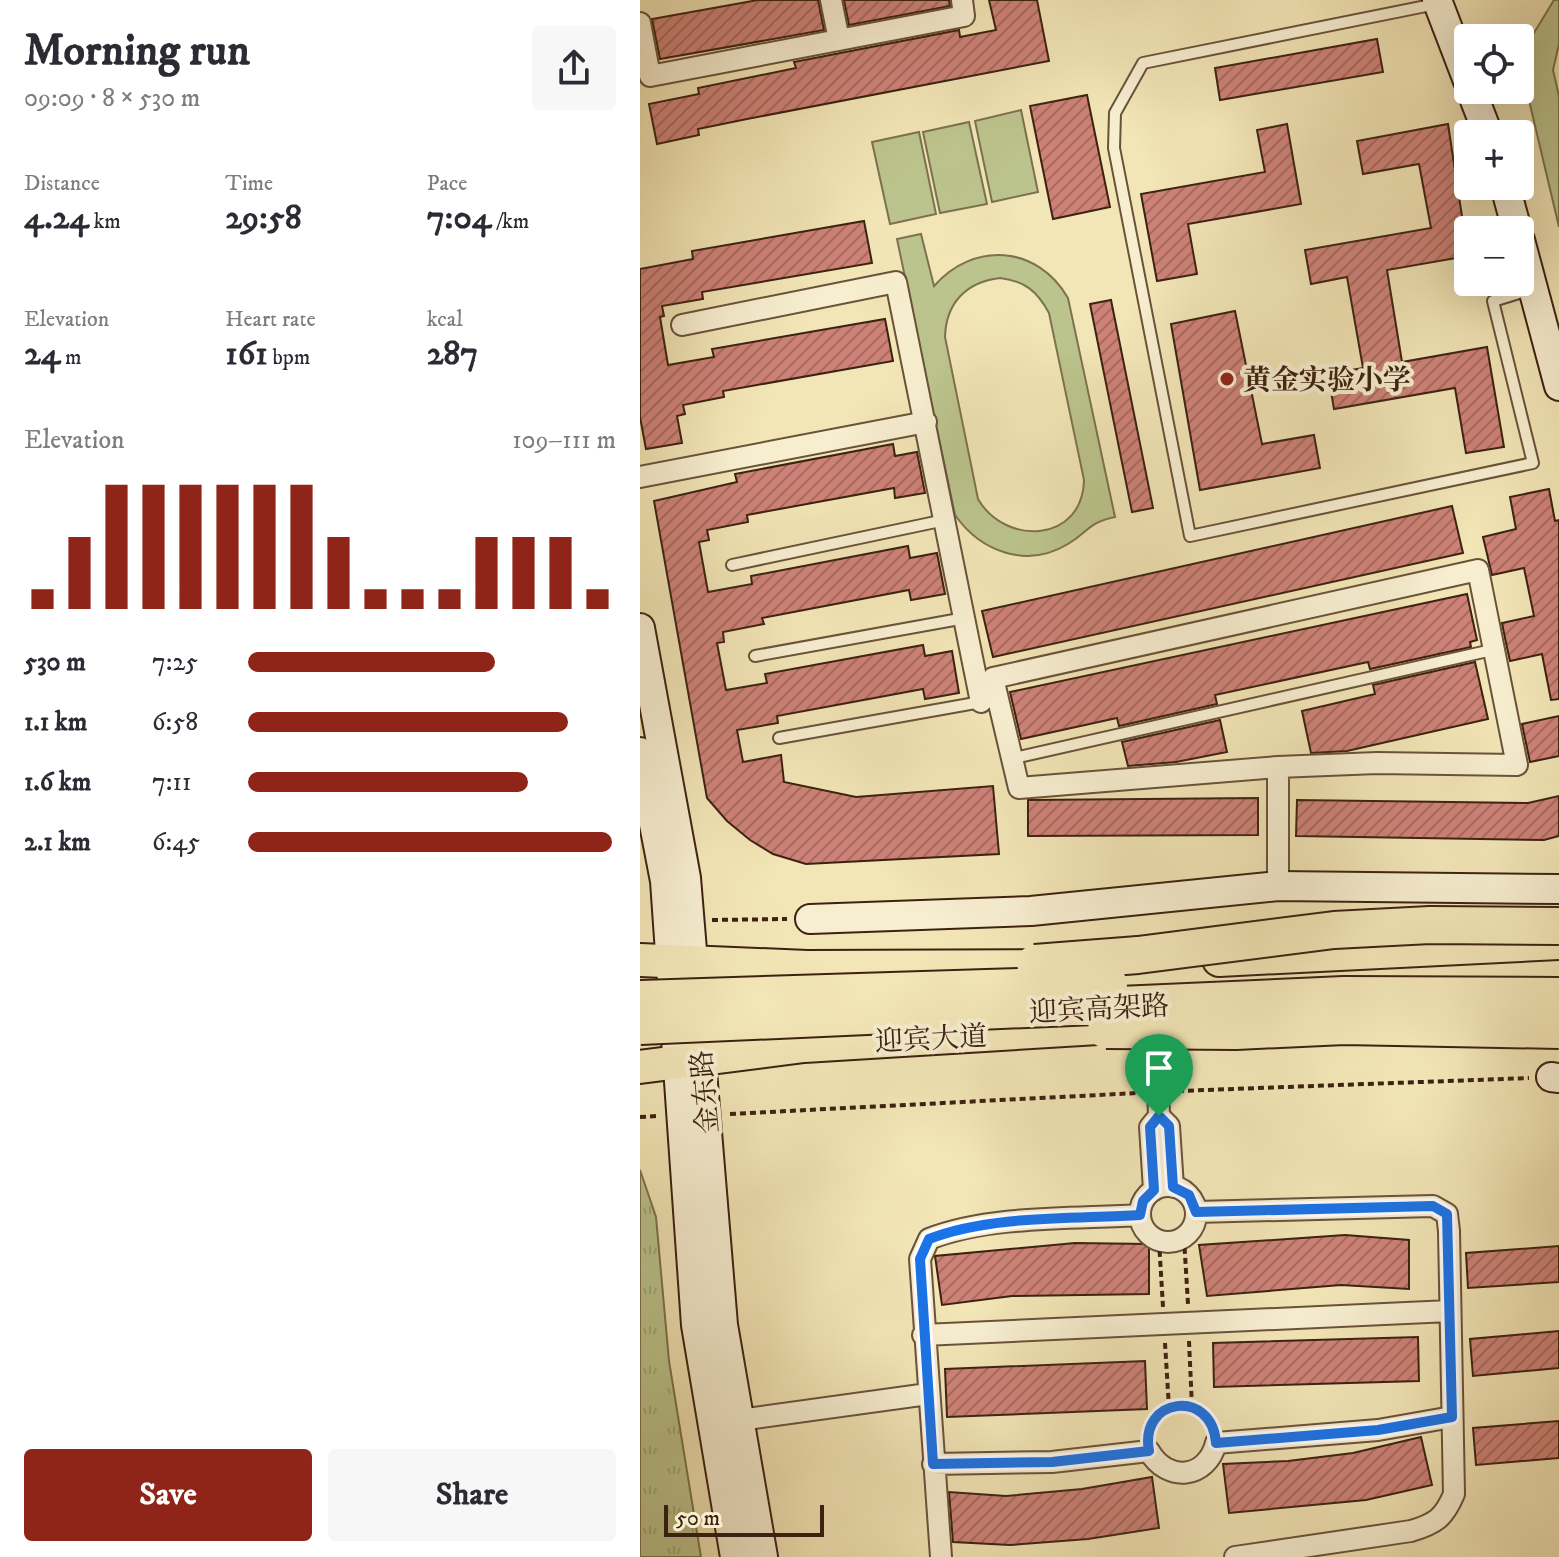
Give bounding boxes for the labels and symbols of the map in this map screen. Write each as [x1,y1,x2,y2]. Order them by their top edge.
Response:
place label: 黄金实验小学 [1243,363,1411,398]
marker: 黄金实验小学 [1218,370,1236,388]
street label: 迎宾高架路 [1028,988,1170,1031]
street label: 迎宾大道 [874,1019,988,1060]
pin [1125,1034,1193,1116]
street label: 金东路 [684,1048,727,1135]
scale bar [664,1501,824,1537]

